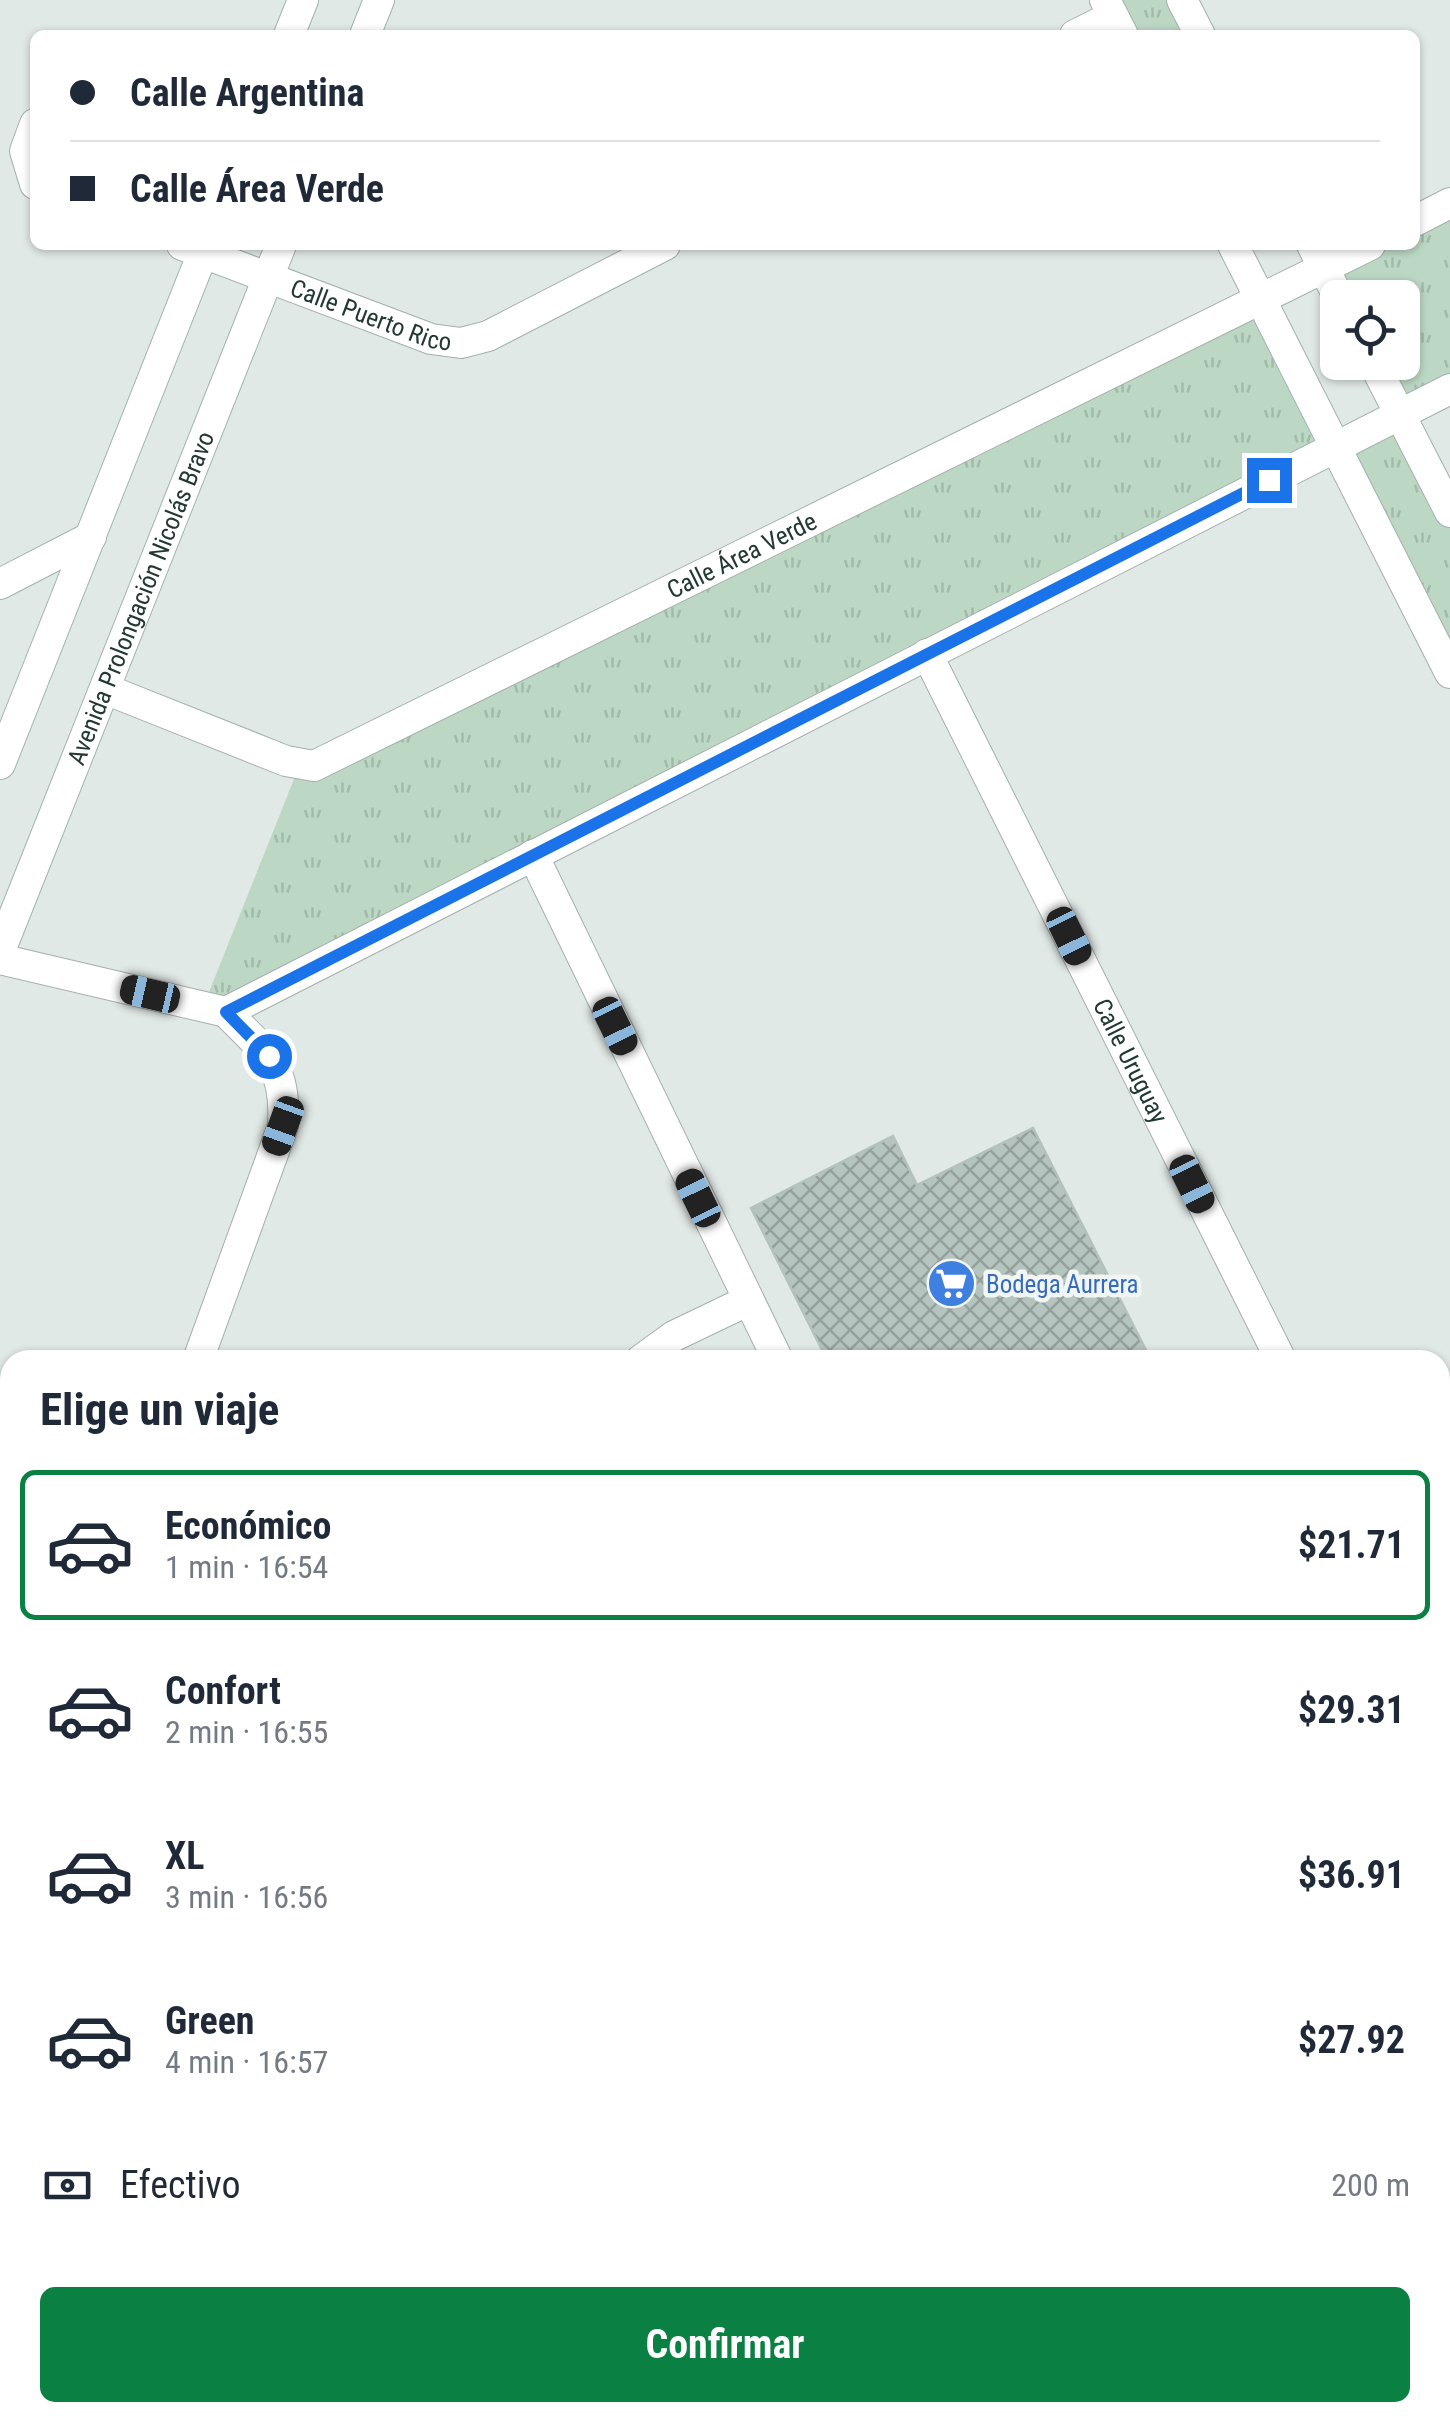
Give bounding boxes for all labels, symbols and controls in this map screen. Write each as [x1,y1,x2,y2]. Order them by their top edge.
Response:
text: Calle Argentina [130,71,364,115]
text: Calle Área Verde [130,167,384,211]
street label: Calle Puerto Rico [286,273,453,357]
map controls [1320,280,1420,380]
button: locate [1320,280,1420,380]
street label: Avenida Prolongación Nicolás Bravo [62,427,220,769]
route end [1247,458,1292,503]
street label: Calle Área Verde [662,506,821,605]
car [1042,902,1096,970]
car [117,973,183,1015]
car [588,992,642,1060]
street label: Calle Uruguay [1087,994,1174,1128]
route start [247,1034,292,1079]
car [259,1093,307,1159]
car [1165,1150,1219,1218]
car [671,1164,725,1232]
supermarket icon: Bodega Aurrera [925,1258,977,1310]
place label: Bodega Aurrera [986,1270,1139,1299]
text: Elige un viaje [40,1383,279,1436]
icon: car [45,1500,135,1590]
text: Económico [165,1504,331,1548]
text: $21.71 [1298,1523,1405,1567]
text: 1 min · 16:54 [165,1548,328,1586]
icon: car [45,1665,135,1755]
text: Confort [165,1669,281,1713]
text: $29.31 [1298,1688,1405,1732]
text: 2 min · 16:55 [165,1713,328,1751]
icon: car [45,1830,135,1920]
text: XL [165,1834,204,1878]
text: $36.91 [1298,1853,1405,1897]
text: 3 min · 16:56 [165,1878,328,1916]
icon: car [45,1995,135,2085]
text: Green [165,1999,255,2043]
text: $27.92 [1298,2018,1405,2062]
text: 4 min · 16:57 [165,2043,328,2081]
icon: cash [40,2158,95,2213]
text: Efectivo [120,2163,241,2207]
text: 200 m [1331,2166,1410,2204]
button: Confirmar [40,2287,1410,2402]

